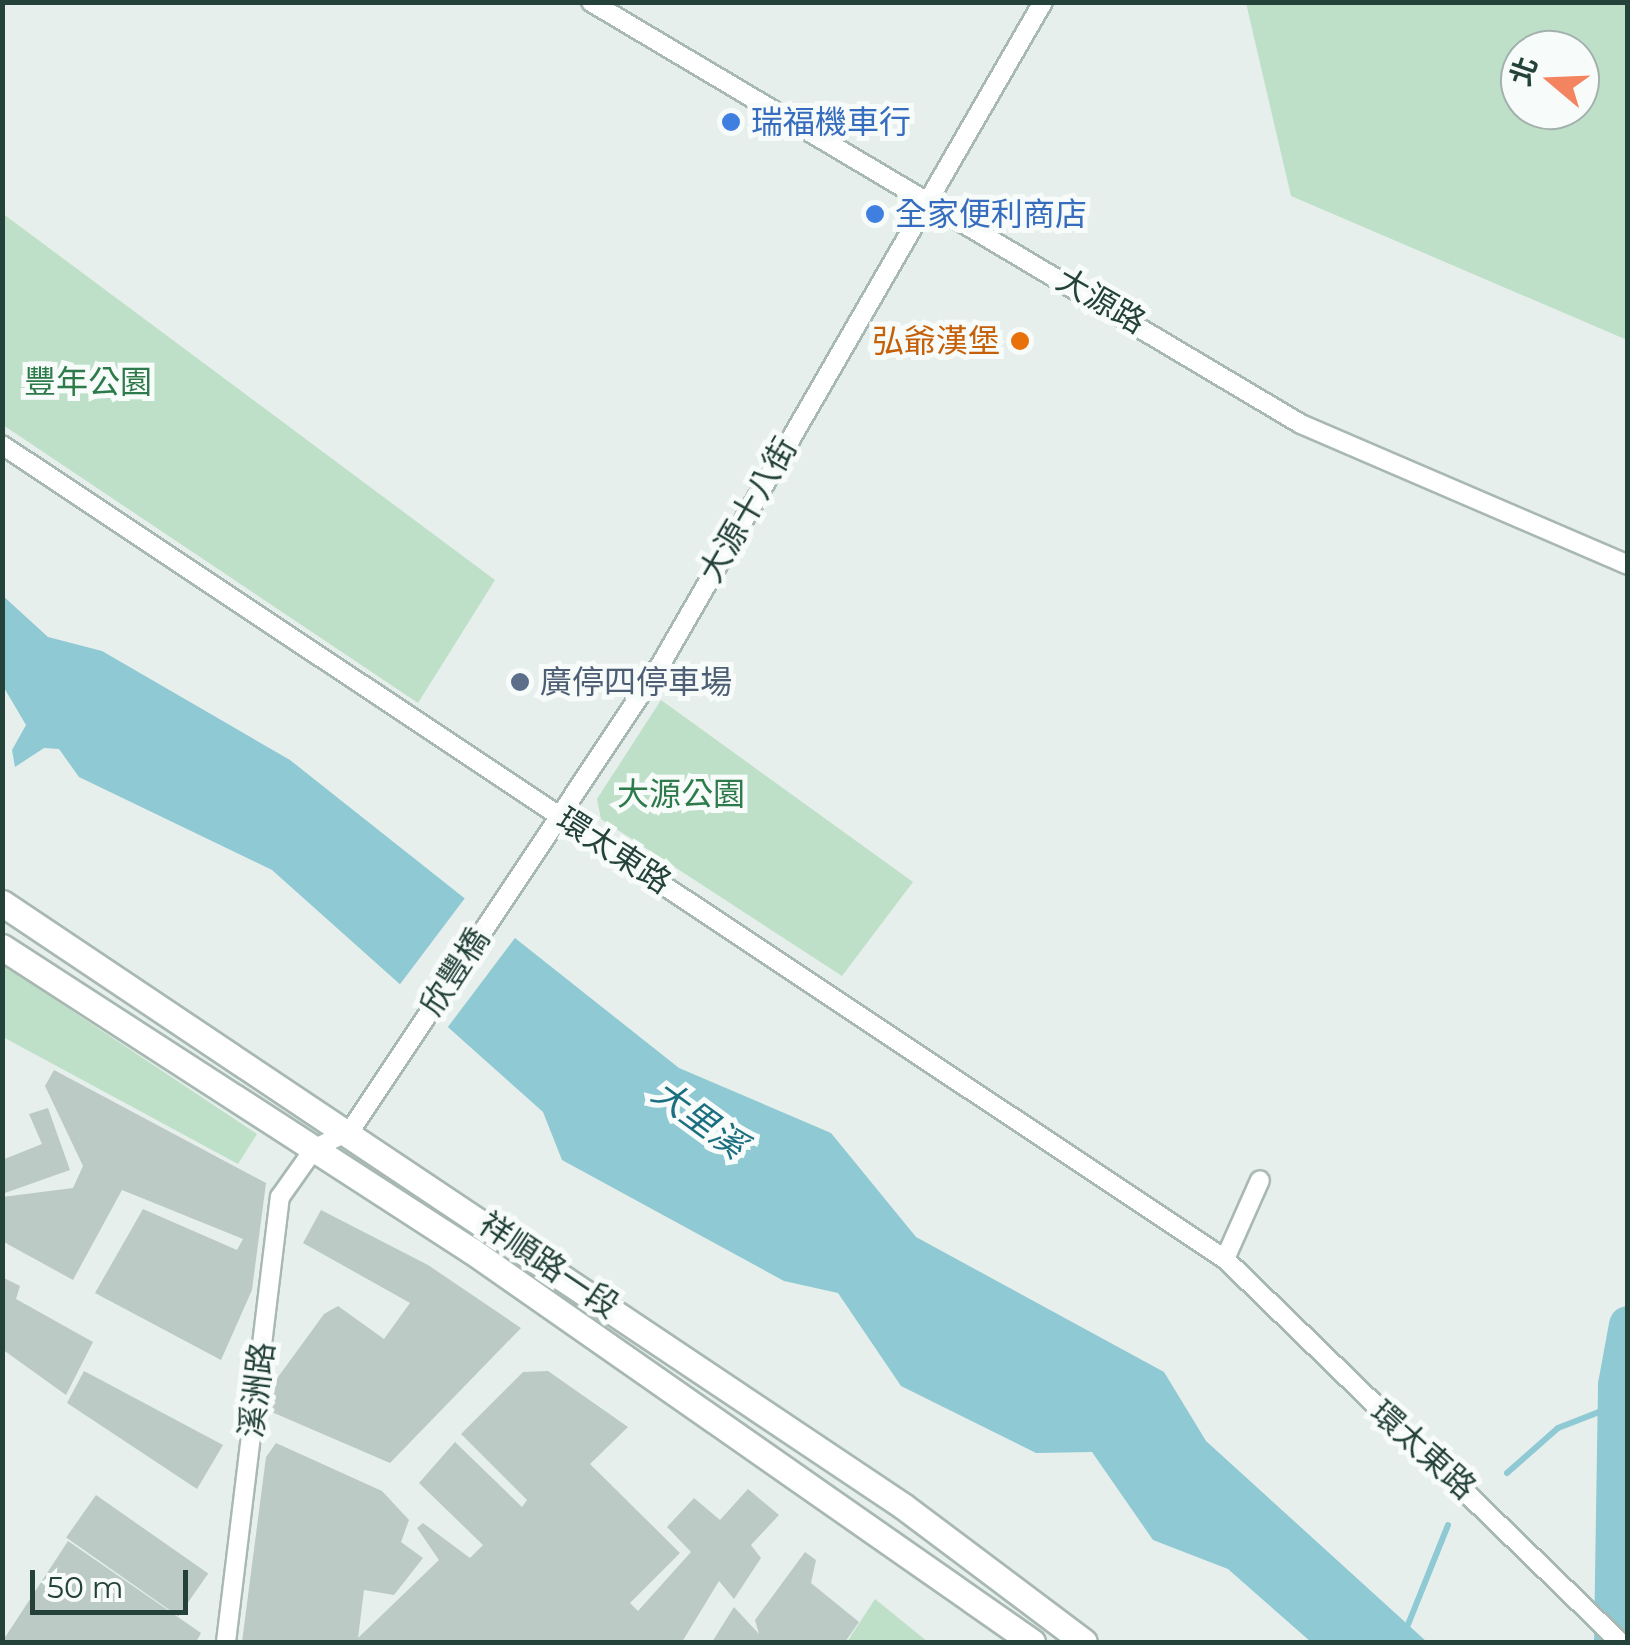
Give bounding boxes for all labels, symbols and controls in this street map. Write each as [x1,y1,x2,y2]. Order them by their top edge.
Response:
north arrow [1500,30,1600,130]
text: 北 [1503,52,1544,90]
place label: 瑞福機車行 [751,103,911,141]
marker: 瑞福機車行 [720,111,742,133]
place label: 全家便利商店 [895,195,1087,233]
marker: 全家便利商店 [864,203,886,225]
street label: 大源路 [1050,260,1152,342]
place label: 弘爺漢堡 [872,322,1000,360]
marker: 弘爺漢堡 [1009,330,1031,352]
park label: 豐年公園 [24,363,152,401]
street label: 大源十八街 [691,431,805,589]
place label: 廣停四停車場 [540,663,732,701]
marker: 廣停四停車場 [509,671,531,693]
park label: 大源公園 [617,775,745,813]
street label: 環太東路 [550,800,678,902]
street label: 欣豐橋 [413,921,497,1023]
water label: 大里溪 [644,1071,754,1167]
street label: 祥順路一段 [472,1204,626,1326]
street label: 溪洲路 [232,1340,282,1440]
street label: 環太東路 [1363,1393,1483,1507]
scale bar [35,1550,192,1612]
text: 50 m [47,1569,124,1606]

